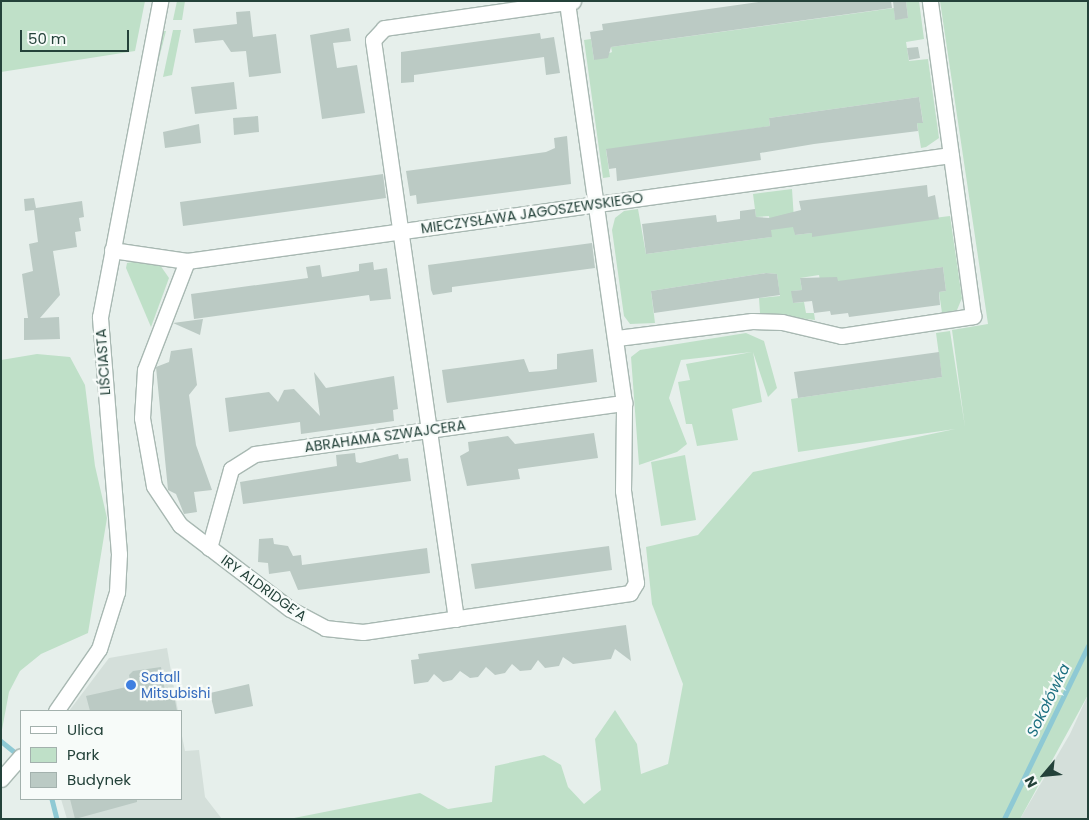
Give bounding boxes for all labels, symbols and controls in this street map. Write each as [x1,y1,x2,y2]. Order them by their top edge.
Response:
scale bar [22,20,131,52]
text: 50 m [28,28,66,49]
street label: MIECZYSŁAWA JAGOSZEWSKIEGO [420,189,644,237]
street label: LIŚCIASTA [92,328,114,396]
street label: ABRAHAMA SZWAJCERA [303,416,467,456]
street label: IRY ALDRIDGE’A [218,551,310,625]
water label: Sokołówka [1023,660,1073,740]
place label: Satall Mitsubishi [141,669,210,702]
marker: Satall Mitsubishi [125,679,137,691]
legend [20,710,182,800]
text: Ulica [67,719,104,740]
text: Park [67,744,99,765]
north arrow [1019,750,1069,800]
text: Budynek [67,769,131,790]
text: N [1019,773,1042,791]

